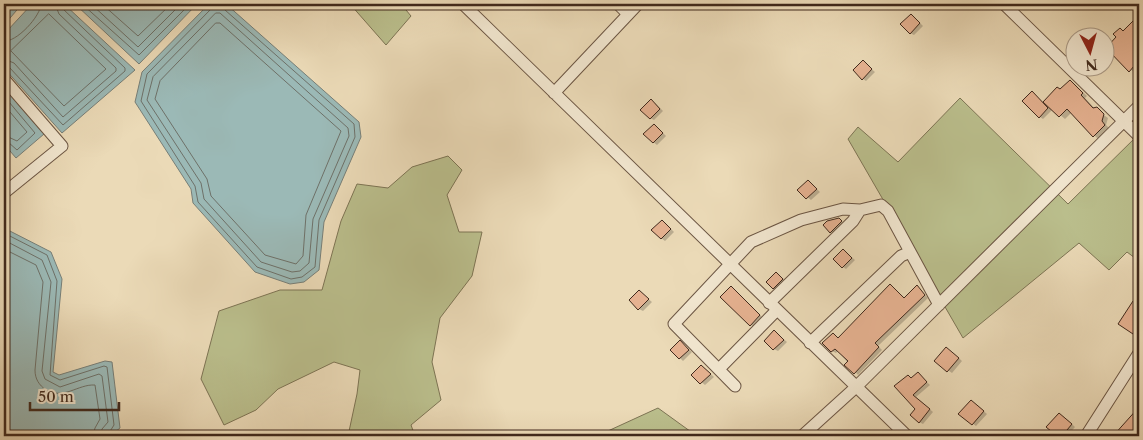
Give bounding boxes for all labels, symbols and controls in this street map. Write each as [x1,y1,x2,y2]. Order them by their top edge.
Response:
north arrow [1066,28,1116,78]
text: N [1084,55,1098,75]
scale bar [30,380,119,412]
text: 50 m [38,387,74,406]

